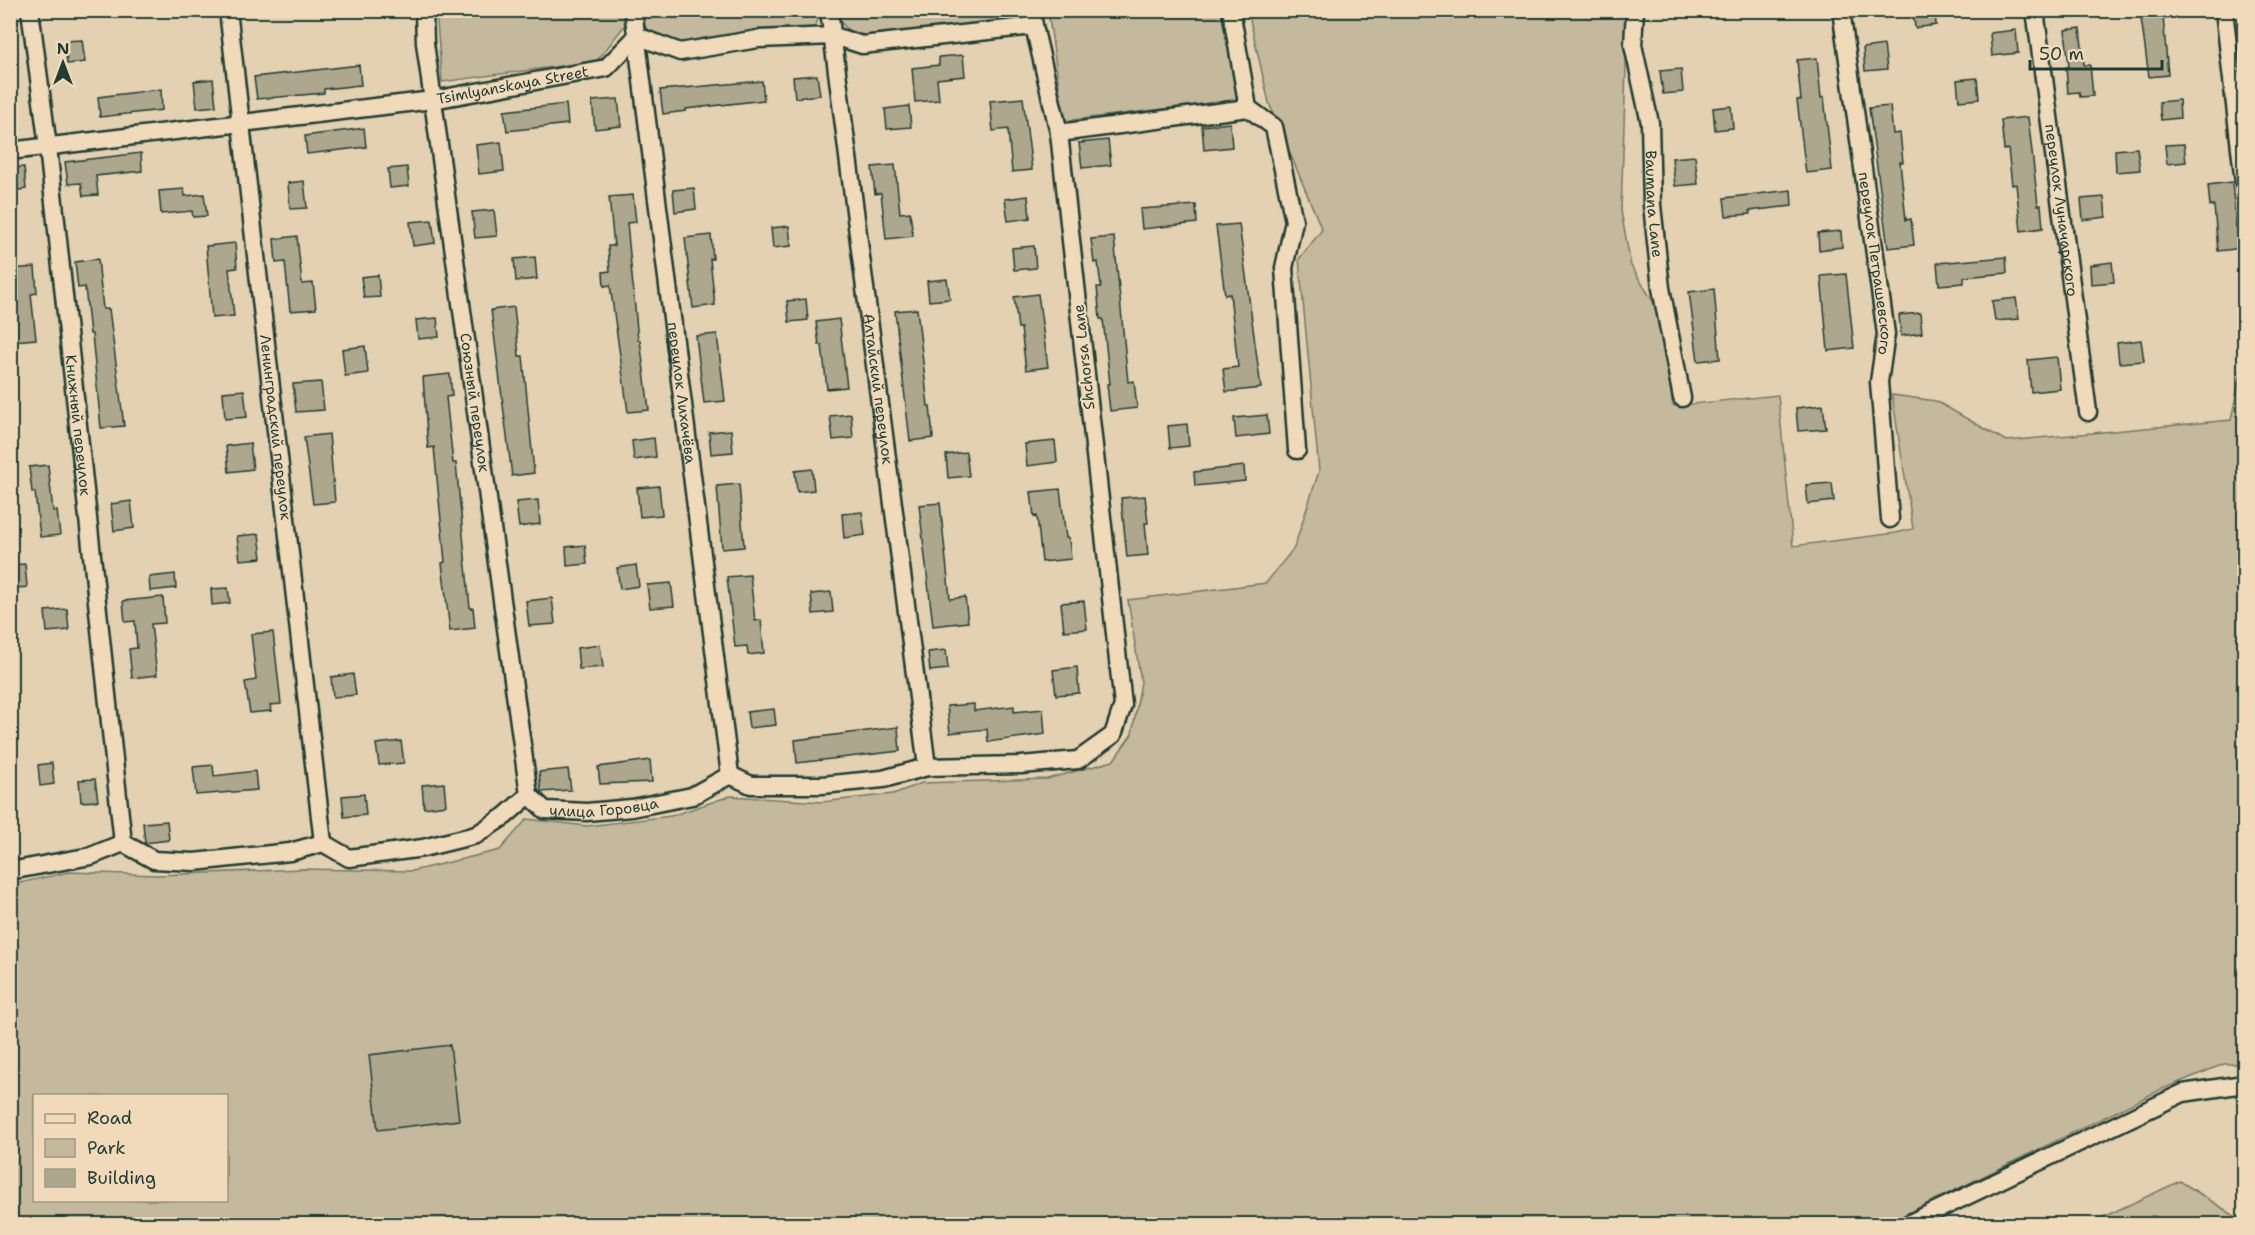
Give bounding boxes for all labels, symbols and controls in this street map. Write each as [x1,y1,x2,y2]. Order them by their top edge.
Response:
north arrow [33,33,93,93]
scale bar [2030,33,2162,71]
text: N [57,38,69,59]
text: 50 m [2039,42,2084,66]
street label: Tsimlyanskaya Street [435,61,590,109]
street label: переулок Луначарского [2040,123,2083,298]
street label: Baumana Lane [1641,150,1668,259]
street label: переулок Петрашевского [1854,171,1896,357]
street label: Shchorsa Lane [1069,303,1099,411]
street label: Алтайский переулок [858,312,898,466]
street label: переулок Лихачёва [663,321,701,466]
street label: Союзный переулок [455,332,494,473]
street label: Ленинградский переулок [255,333,296,521]
street label: Книжный переулок [60,354,96,497]
street label: улица Горовца [549,793,661,822]
legend [33,1094,228,1202]
text: Road [87,1106,132,1130]
text: Park [87,1136,126,1160]
text: Building [87,1166,156,1190]

